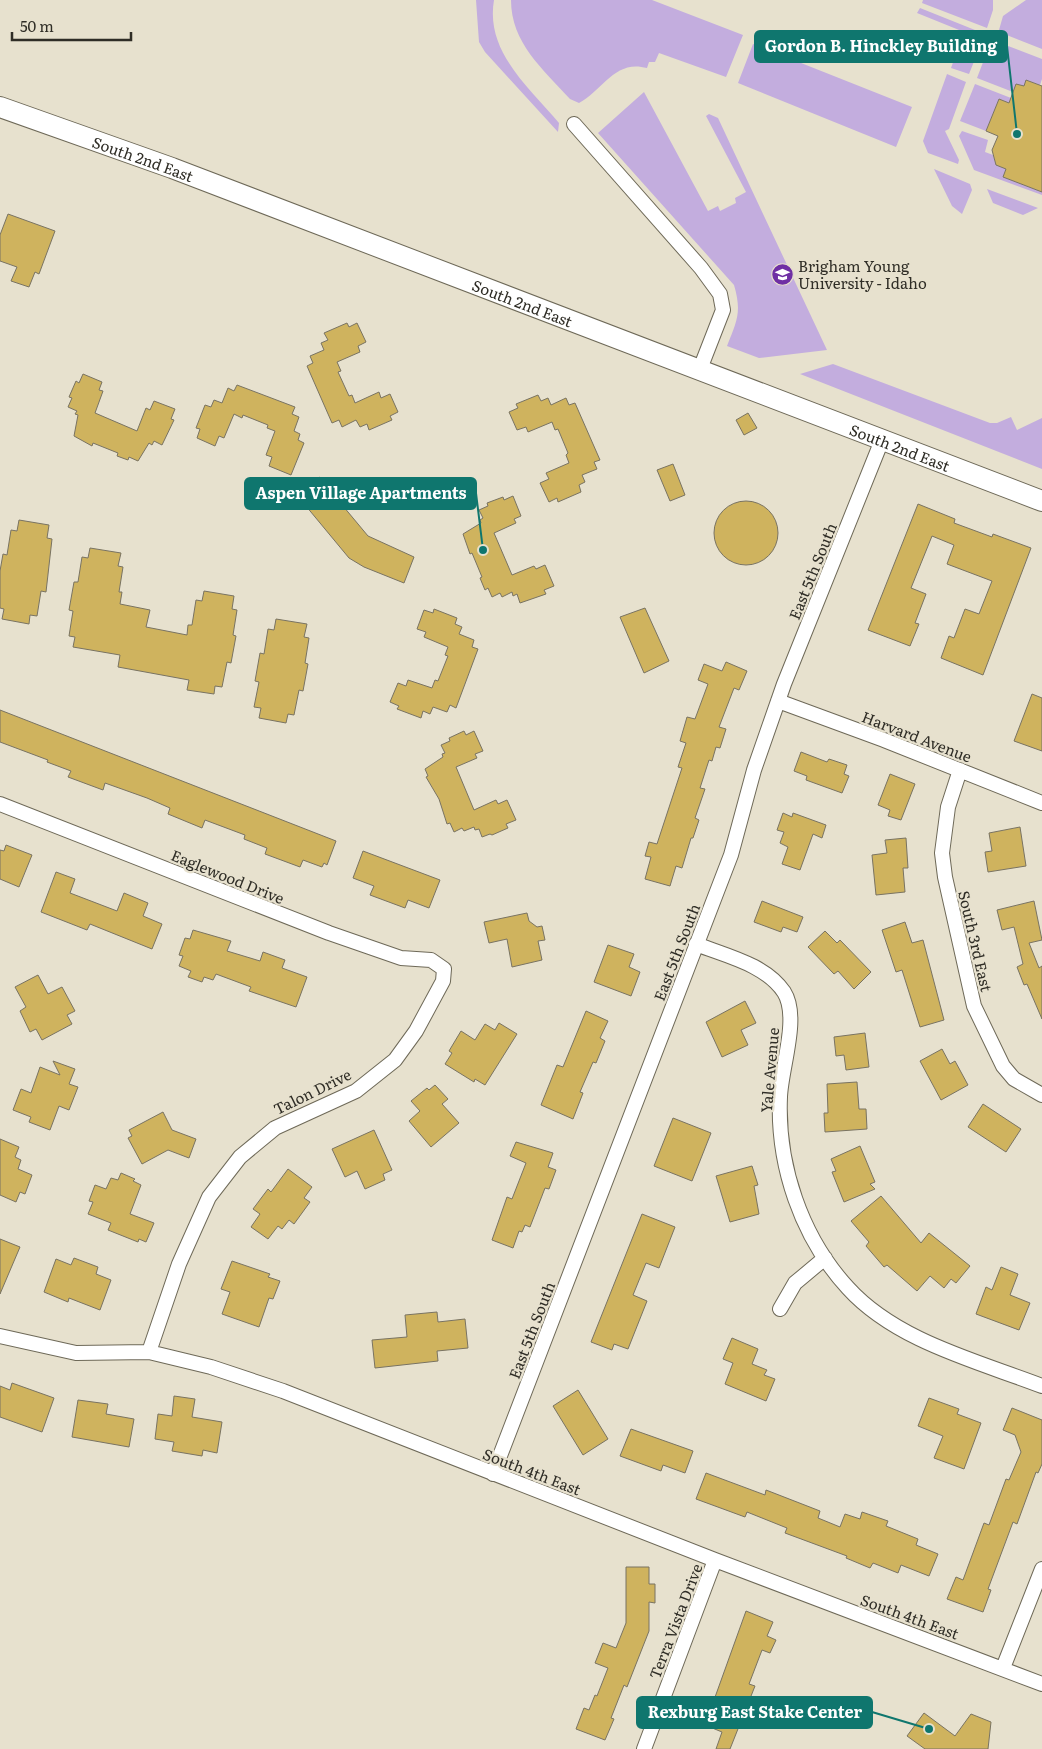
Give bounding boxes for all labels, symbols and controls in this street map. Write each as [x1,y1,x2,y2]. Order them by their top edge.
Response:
scale bar [12,10,131,42]
text: 50 m [20,14,54,37]
callout: Gordon B. Hinckley Building [755,31,1007,62]
text: Gordon B. Hinckley Building [765,33,997,57]
street label: South 2nd East [90,129,197,187]
place label: Brigham Young University - Idaho [798,254,927,294]
school or university icon: Brigham Young University - Idaho [770,262,794,286]
street label: South 2nd East [469,273,576,332]
street label: South 2nd East [847,417,953,476]
callout: Aspen Village Apartments [245,478,476,509]
text: Aspen Village Apartments [255,480,467,504]
street label: East 5th South [782,519,842,623]
street label: Harvard Avenue [859,704,975,768]
street label: Eaglewood Drive [168,843,288,909]
street label: South 3rd East [953,888,999,994]
street label: East 5th South [647,900,705,1004]
street label: Yale Avenue [754,1026,784,1114]
street label: Talon Drive [269,1062,355,1120]
street label: East 5th South [502,1278,560,1382]
street label: South 4th East [480,1442,584,1500]
street label: Terra Vista Drive [642,1560,708,1682]
street label: South 4th East [858,1588,962,1644]
callout: Rexburg East Stake Center [637,1697,872,1728]
text: Rexburg East Stake Center [648,1699,863,1723]

